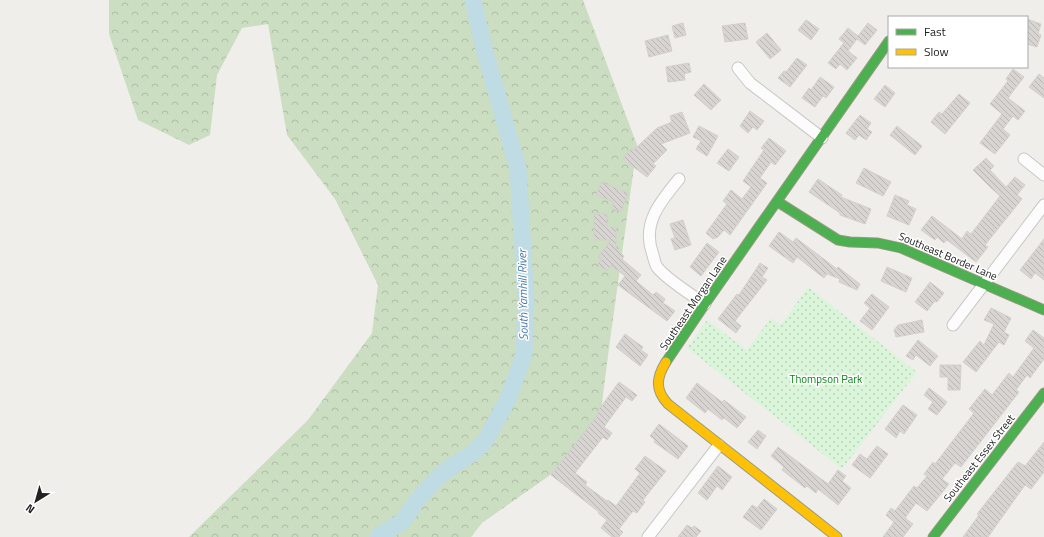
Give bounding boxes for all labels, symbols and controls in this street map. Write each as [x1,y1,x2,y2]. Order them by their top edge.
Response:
legend [888,16,1028,68]
text: Fast [924,22,947,41]
text: Slow [924,42,949,61]
street label: Southeast Border Lane [896,228,1000,284]
water label: South Yamhill River [512,247,533,341]
street label: Southeast Morgan Lane [656,252,731,353]
park label: Thompson Park [790,371,863,387]
street label: Southeast Essex Street [940,411,1018,505]
north arrow [16,481,56,521]
text: N [22,500,38,518]

